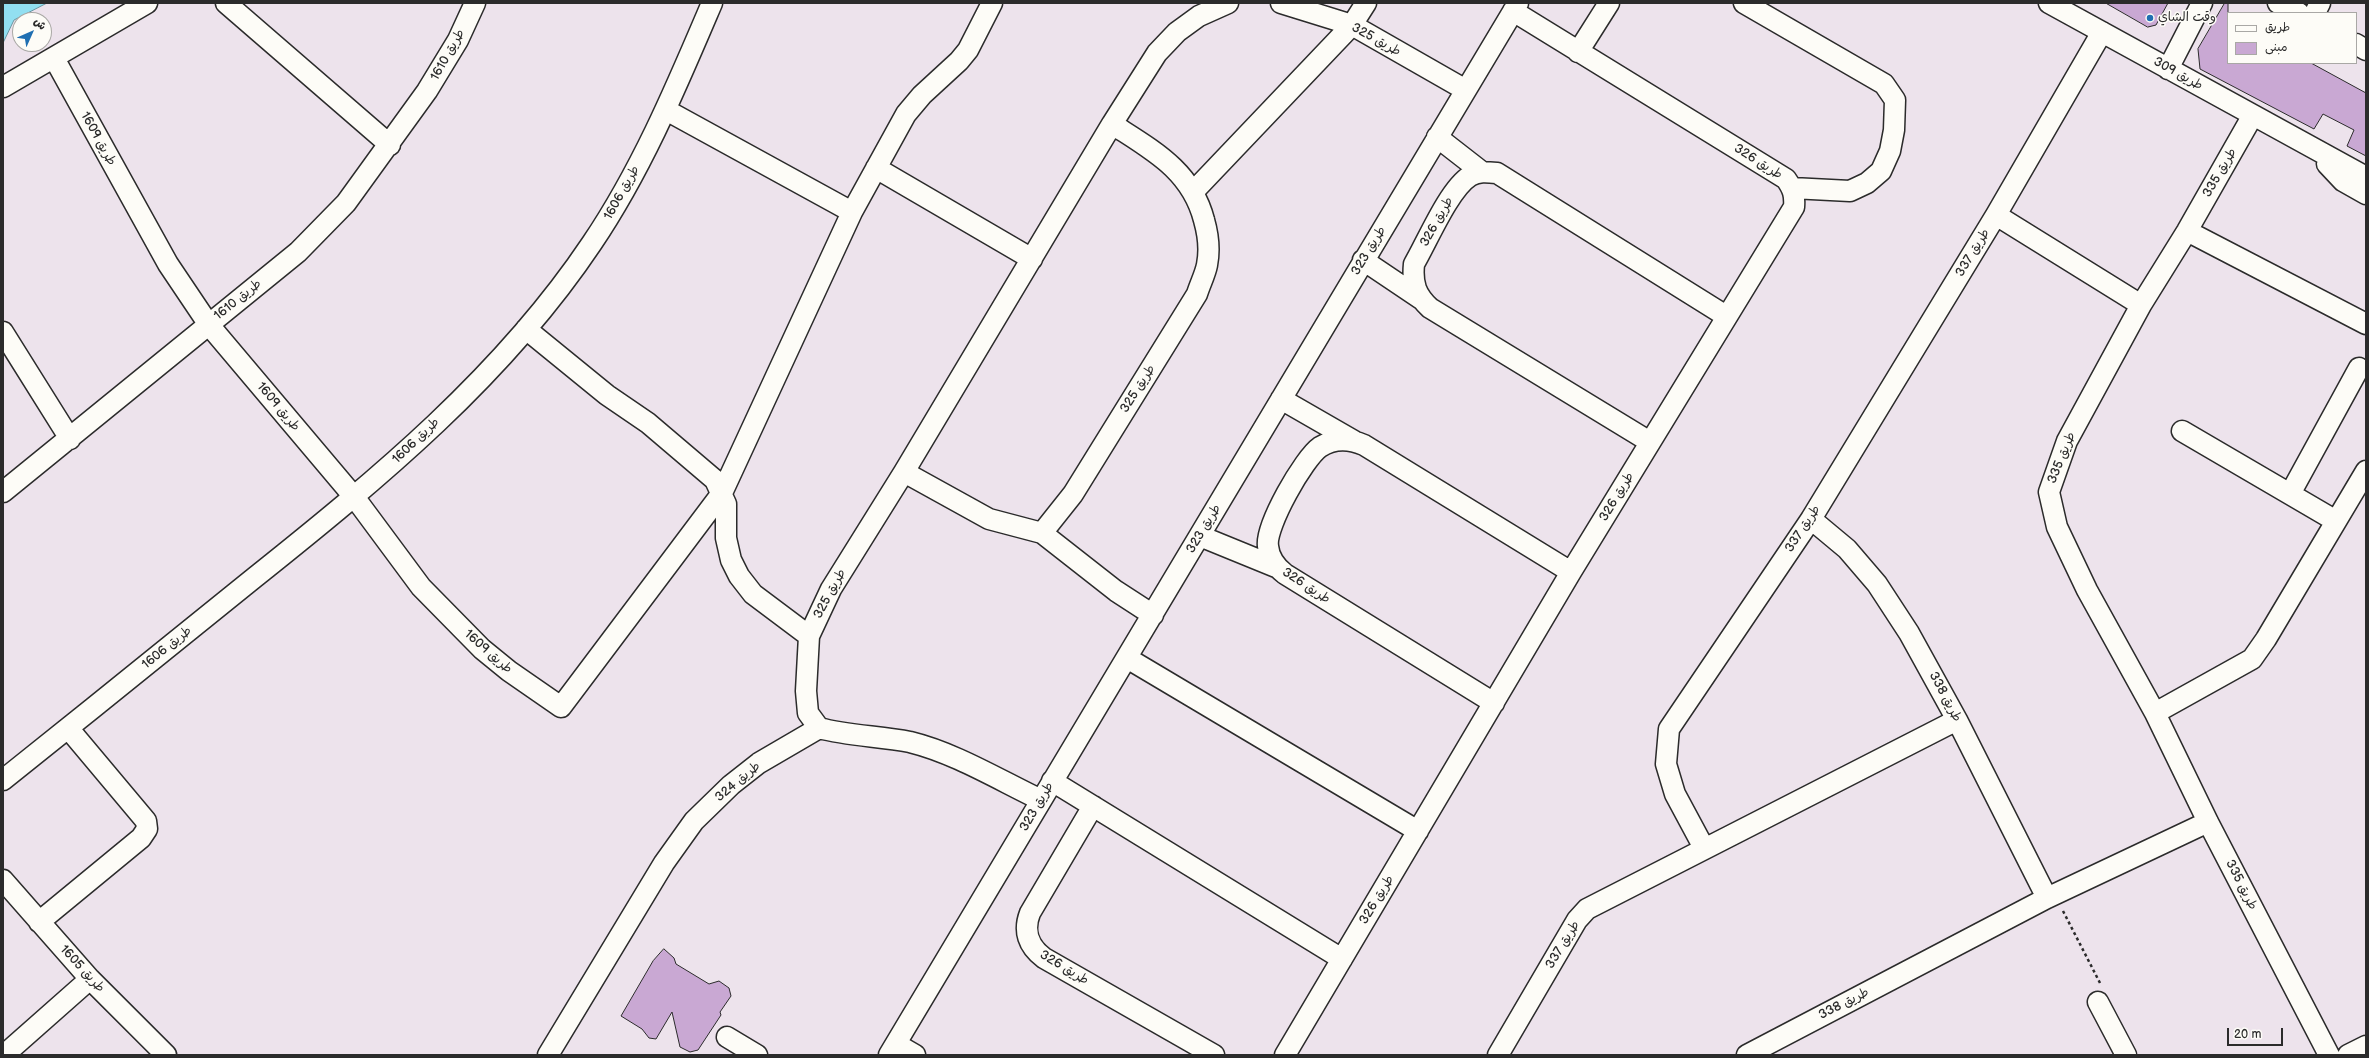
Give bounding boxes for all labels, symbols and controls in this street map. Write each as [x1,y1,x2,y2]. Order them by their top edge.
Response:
place label: وقت الشاي [2158,10,2216,26]
north arrow [12,12,52,52]
legend [2227,12,2357,64]
marker: وقت الشاي [2145,13,2155,23]
text: ش [31,15,49,33]
street label: طريق 325 [1349,20,1403,60]
text: طريق [2265,20,2290,35]
street label: طريق 1610 [427,27,469,83]
text: مبنى [2265,40,2288,55]
street label: طريق 309 [2151,54,2205,94]
street label: طريق 1609 [77,109,119,169]
street label: طريق 326 [1731,141,1785,183]
street label: طريق 335 [2200,146,2240,200]
street label: طريق 1606 [601,163,643,223]
street label: طريق 326 [1417,194,1457,250]
street label: طريق 323 [1348,224,1390,278]
street label: طريق 337 [1953,226,1993,280]
street label: طريق 1610 [211,276,265,324]
street label: طريق 325 [1117,362,1159,416]
street label: طريق 1609 [253,379,303,435]
street label: طريق 1606 [389,415,443,467]
street label: طريق 335 [2045,430,2079,486]
street label: طريق 326 [1596,470,1638,524]
street label: طريق 323 [1183,502,1225,556]
street label: طريق 337 [1782,502,1824,556]
street label: طريق 326 [1279,565,1333,607]
street label: طريق 325 [810,567,850,621]
street label: طريق 1606 [139,623,195,673]
street label: طريق 1609 [461,627,515,677]
street label: طريق 338 [1925,669,1965,725]
street label: طريق 324 [712,759,764,805]
street label: طريق 323 [1017,780,1057,834]
street label: طريق 335 [2222,857,2260,913]
street label: طريق 326 [1356,873,1398,927]
street label: طريق 337 [1543,918,1583,972]
street label: طريق 1605 [56,942,108,996]
street label: طريق 326 [1037,947,1091,989]
street label: طريق 338 [1816,985,1872,1023]
scale bar [2229,1020,2285,1046]
text: 20 m [2234,1027,2261,1042]

